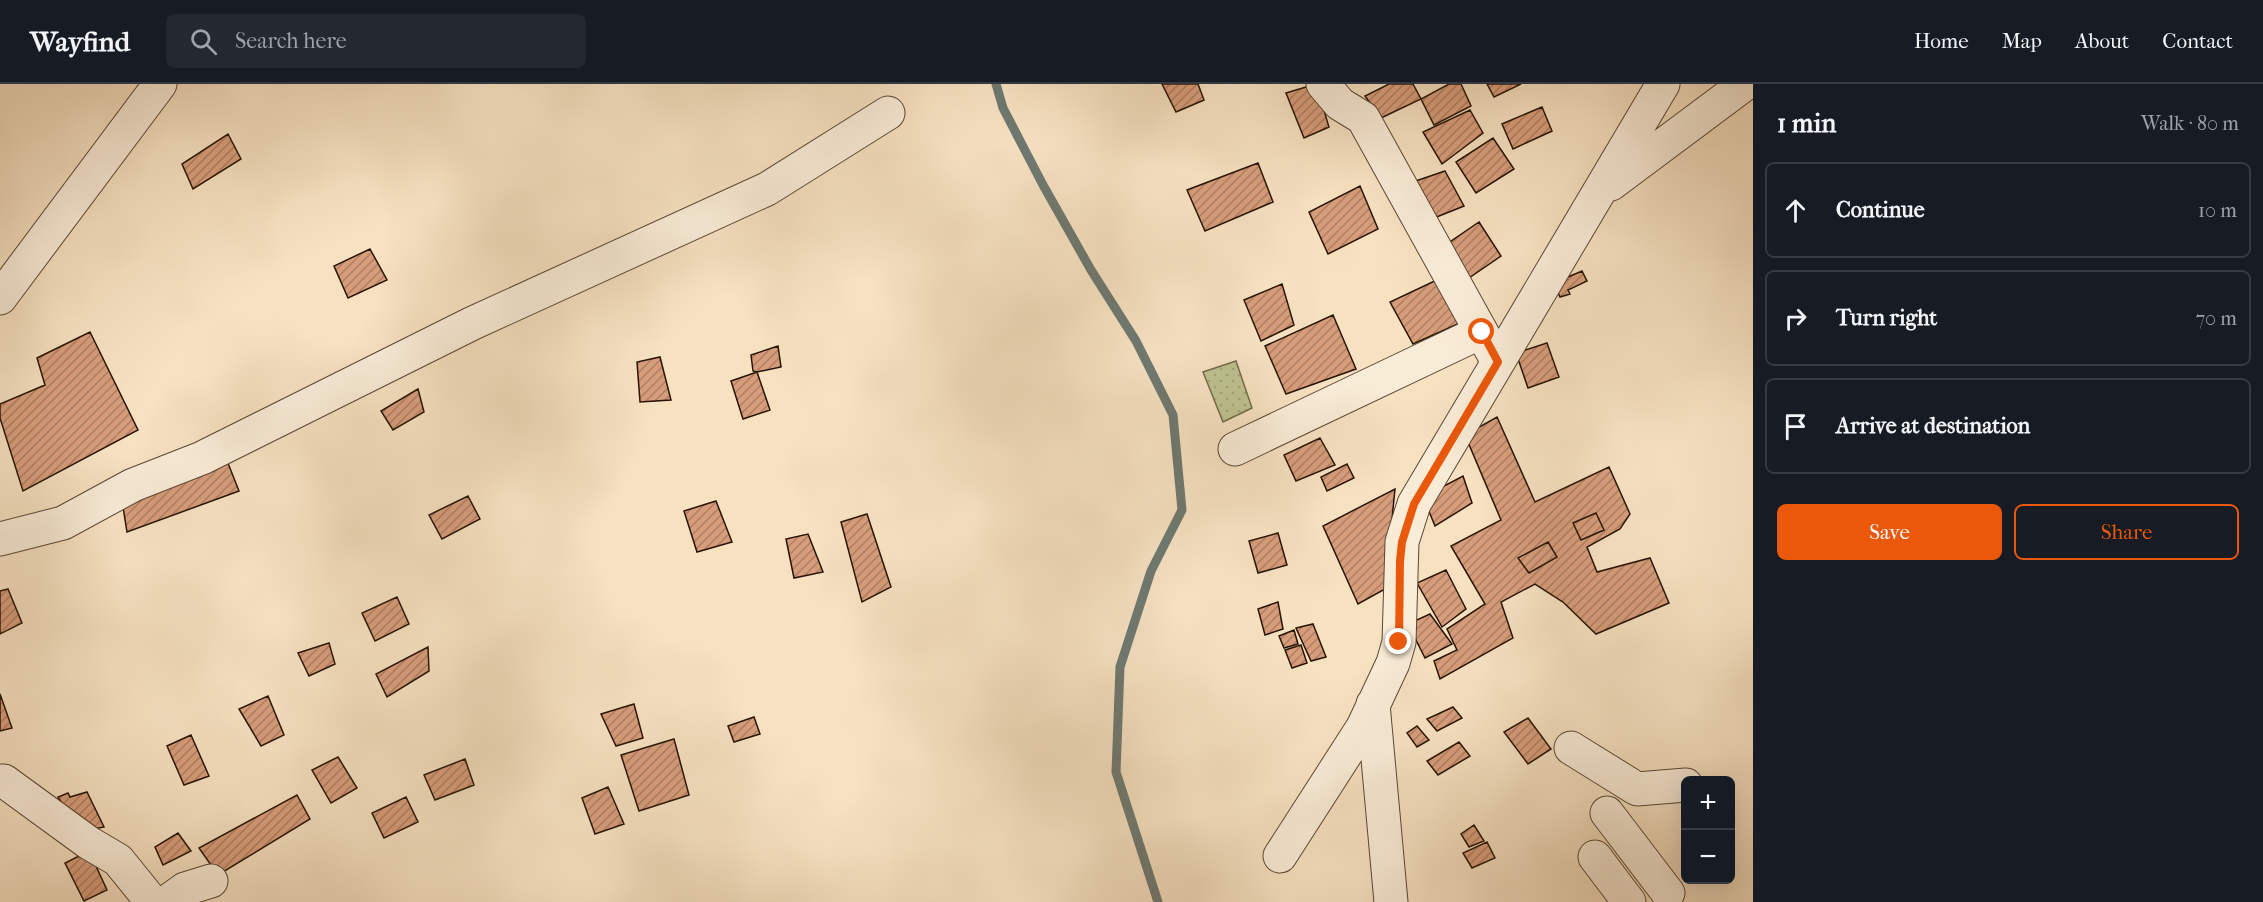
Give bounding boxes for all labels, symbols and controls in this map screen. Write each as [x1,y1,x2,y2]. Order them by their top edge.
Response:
search box [166,14,586,68]
text: Wayfind [30,25,130,58]
icon: search [187,25,220,58]
text: Search here [235,28,347,54]
text: Home [1914,29,1969,53]
text: Map [2002,29,2042,53]
text: About [2075,29,2129,53]
text: Contact [2162,29,2233,53]
text: 1 min [1777,108,1836,139]
text: Walk · 80 m [2141,112,2239,135]
icon: ahead [1779,194,1812,227]
text: Continue [1836,197,1925,223]
text: 10 m [2198,199,2237,222]
icon: right [1779,302,1812,335]
text: Turn right [1836,305,1937,331]
text: 70 m [2195,307,2237,330]
route start [1468,318,1494,344]
icon: arrive [1779,410,1812,443]
text: Arrive at destination [1836,413,2030,439]
button: Save [1777,504,2002,560]
button: Share [2014,504,2239,560]
route end [1385,628,1411,654]
map controls [1681,776,1735,884]
button: + [1681,776,1735,830]
button: − [1681,830,1735,884]

